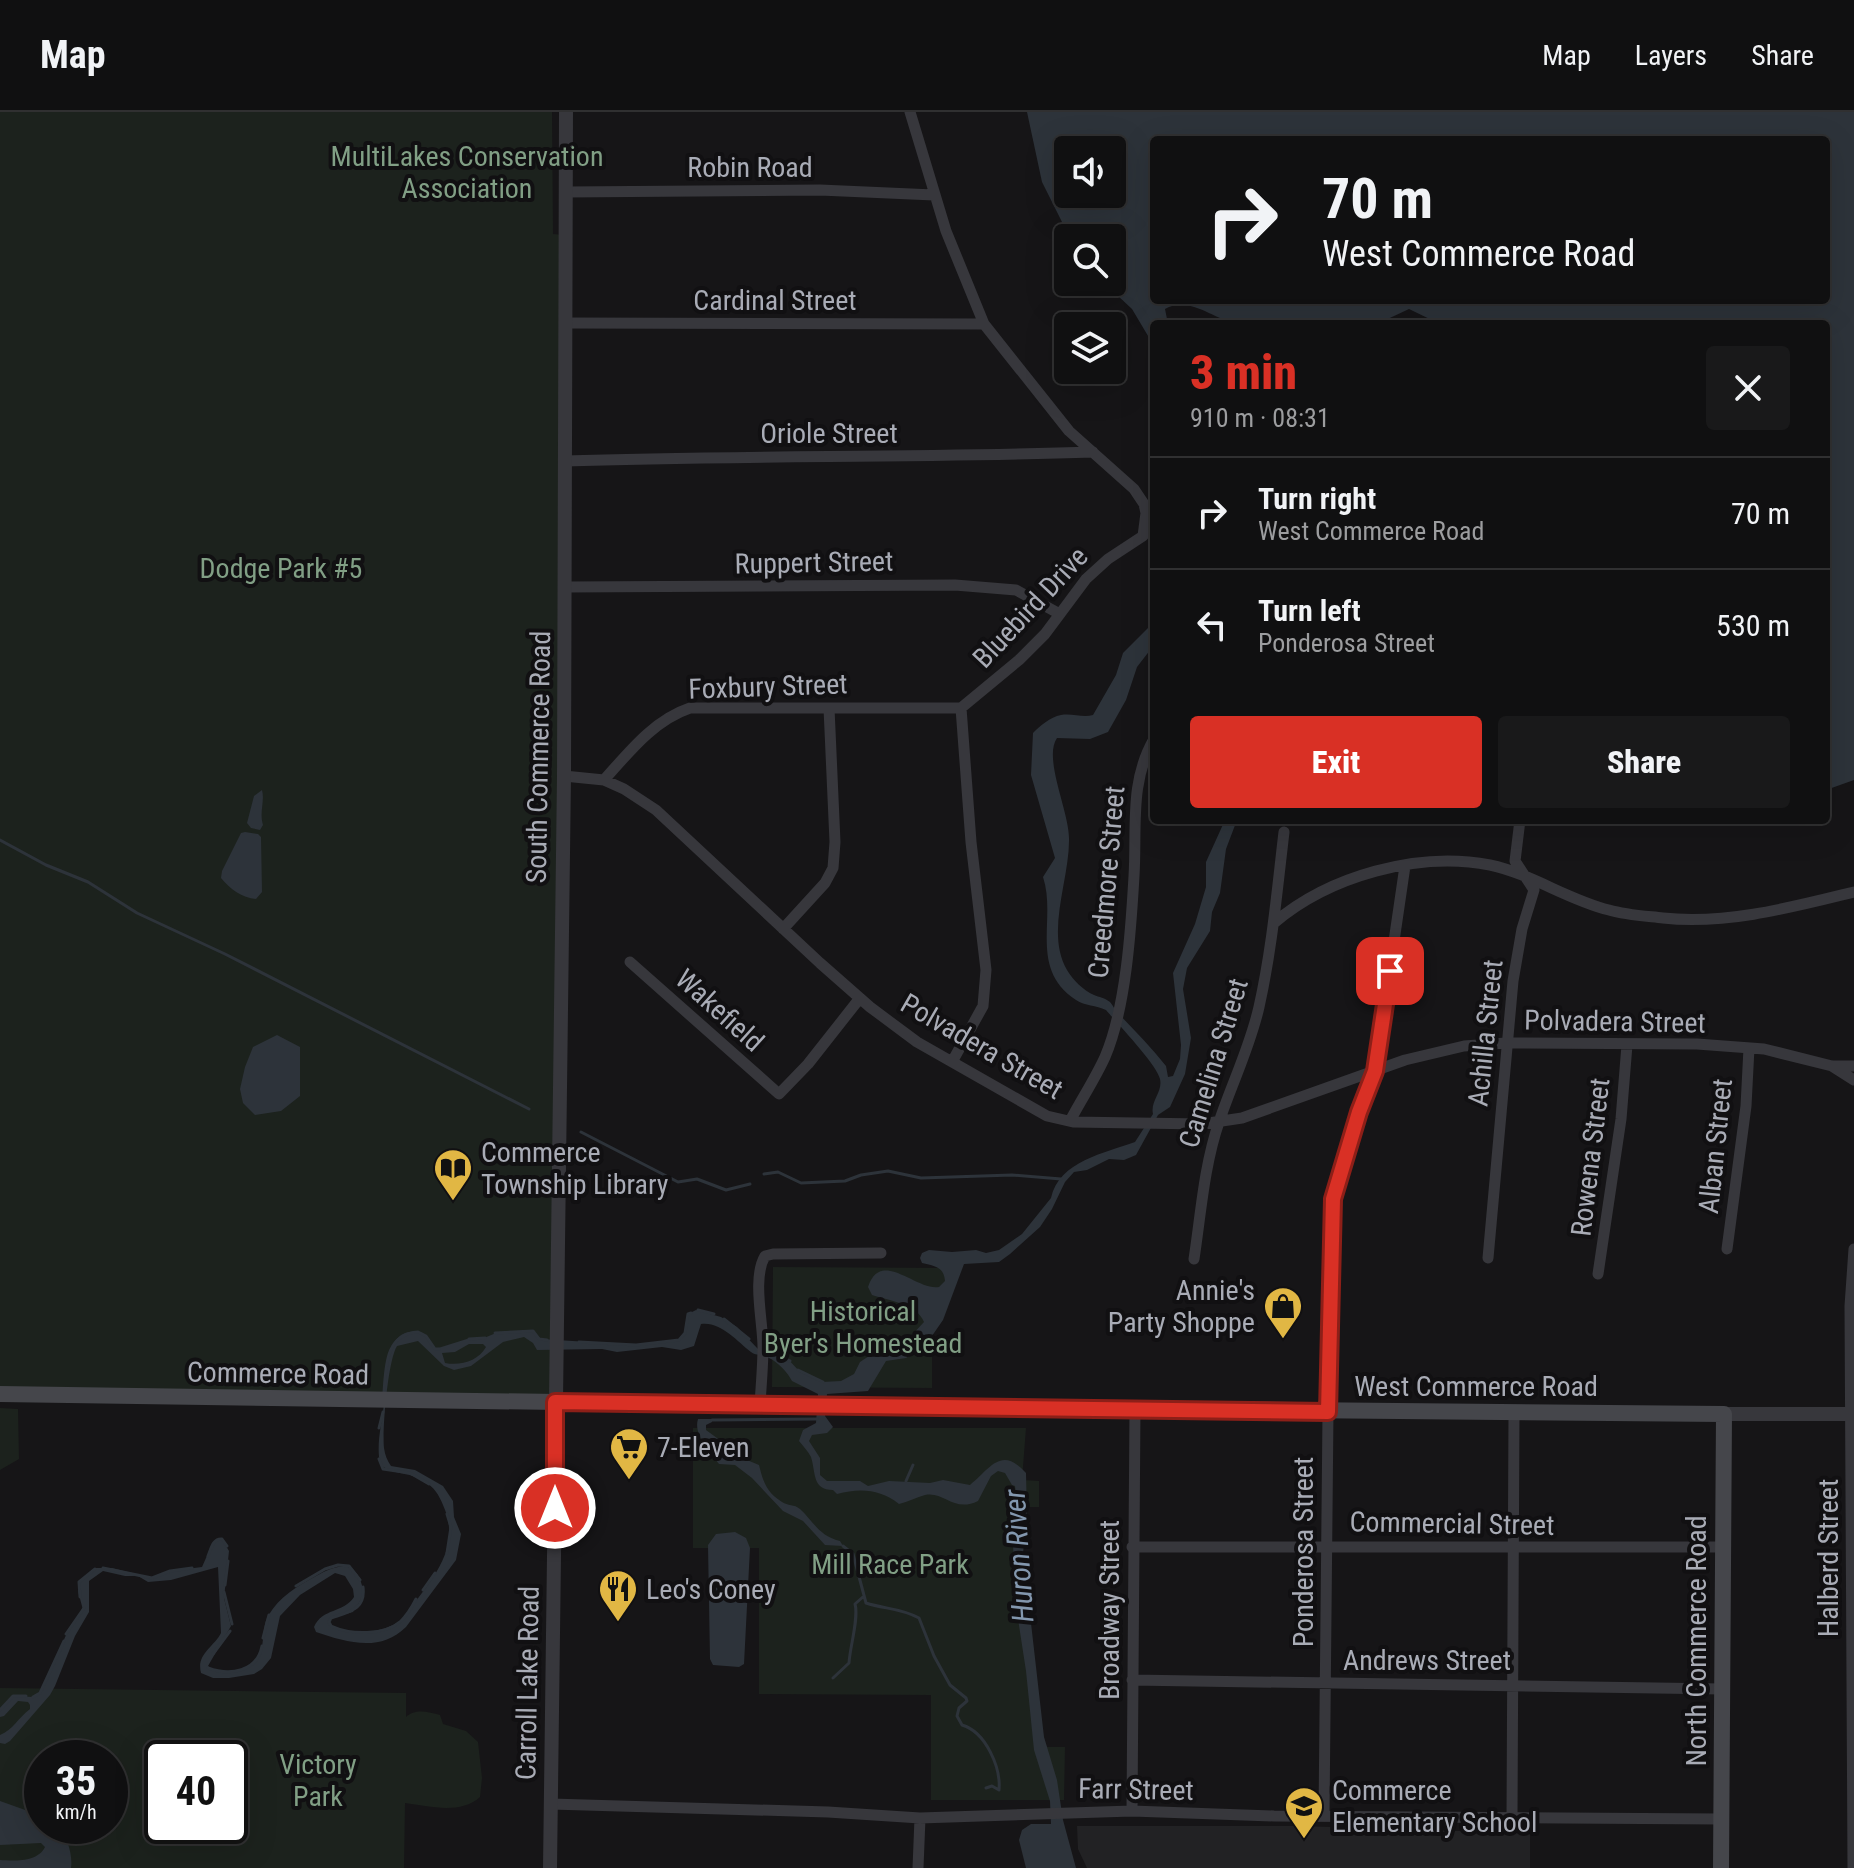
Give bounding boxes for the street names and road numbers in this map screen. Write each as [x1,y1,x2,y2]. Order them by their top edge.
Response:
street label: Robin Road [687,151,813,184]
street label: Cardinal Street [693,284,857,317]
street label: Oriole Street [760,417,898,450]
street label: Bluebird Drive [966,540,1095,675]
street label: Ruppert Street [734,545,894,580]
street label: South Commerce Road [520,630,557,884]
street label: Foxbury Street [688,667,848,706]
street label: Creedmore Street [1082,785,1131,980]
street label: Achilla Street [1461,958,1510,1108]
street label: Wakefield [669,962,770,1058]
street label: Camelina Street [1172,974,1255,1152]
street label: Polvadera Street [895,987,1069,1106]
street label: Polvadera Street [1524,1003,1706,1040]
street label: Rowena Street [1564,1076,1617,1238]
street label: Alban Street [1692,1077,1739,1215]
street label: Commerce Road [187,1355,369,1392]
street label: West Commerce Road [1354,1370,1598,1403]
street label: Ponderosa Street [1287,1457,1320,1647]
street label: Halberd Street [1812,1479,1845,1637]
street label: Commercial Street [1349,1505,1555,1542]
street label: North Commerce Road [1680,1515,1713,1767]
street label: Broadway Street [1093,1520,1126,1700]
street label: Carroll Lake Road [509,1586,546,1780]
street label: Andrews Street [1343,1644,1511,1677]
street label: Farr Street [1078,1772,1194,1807]

